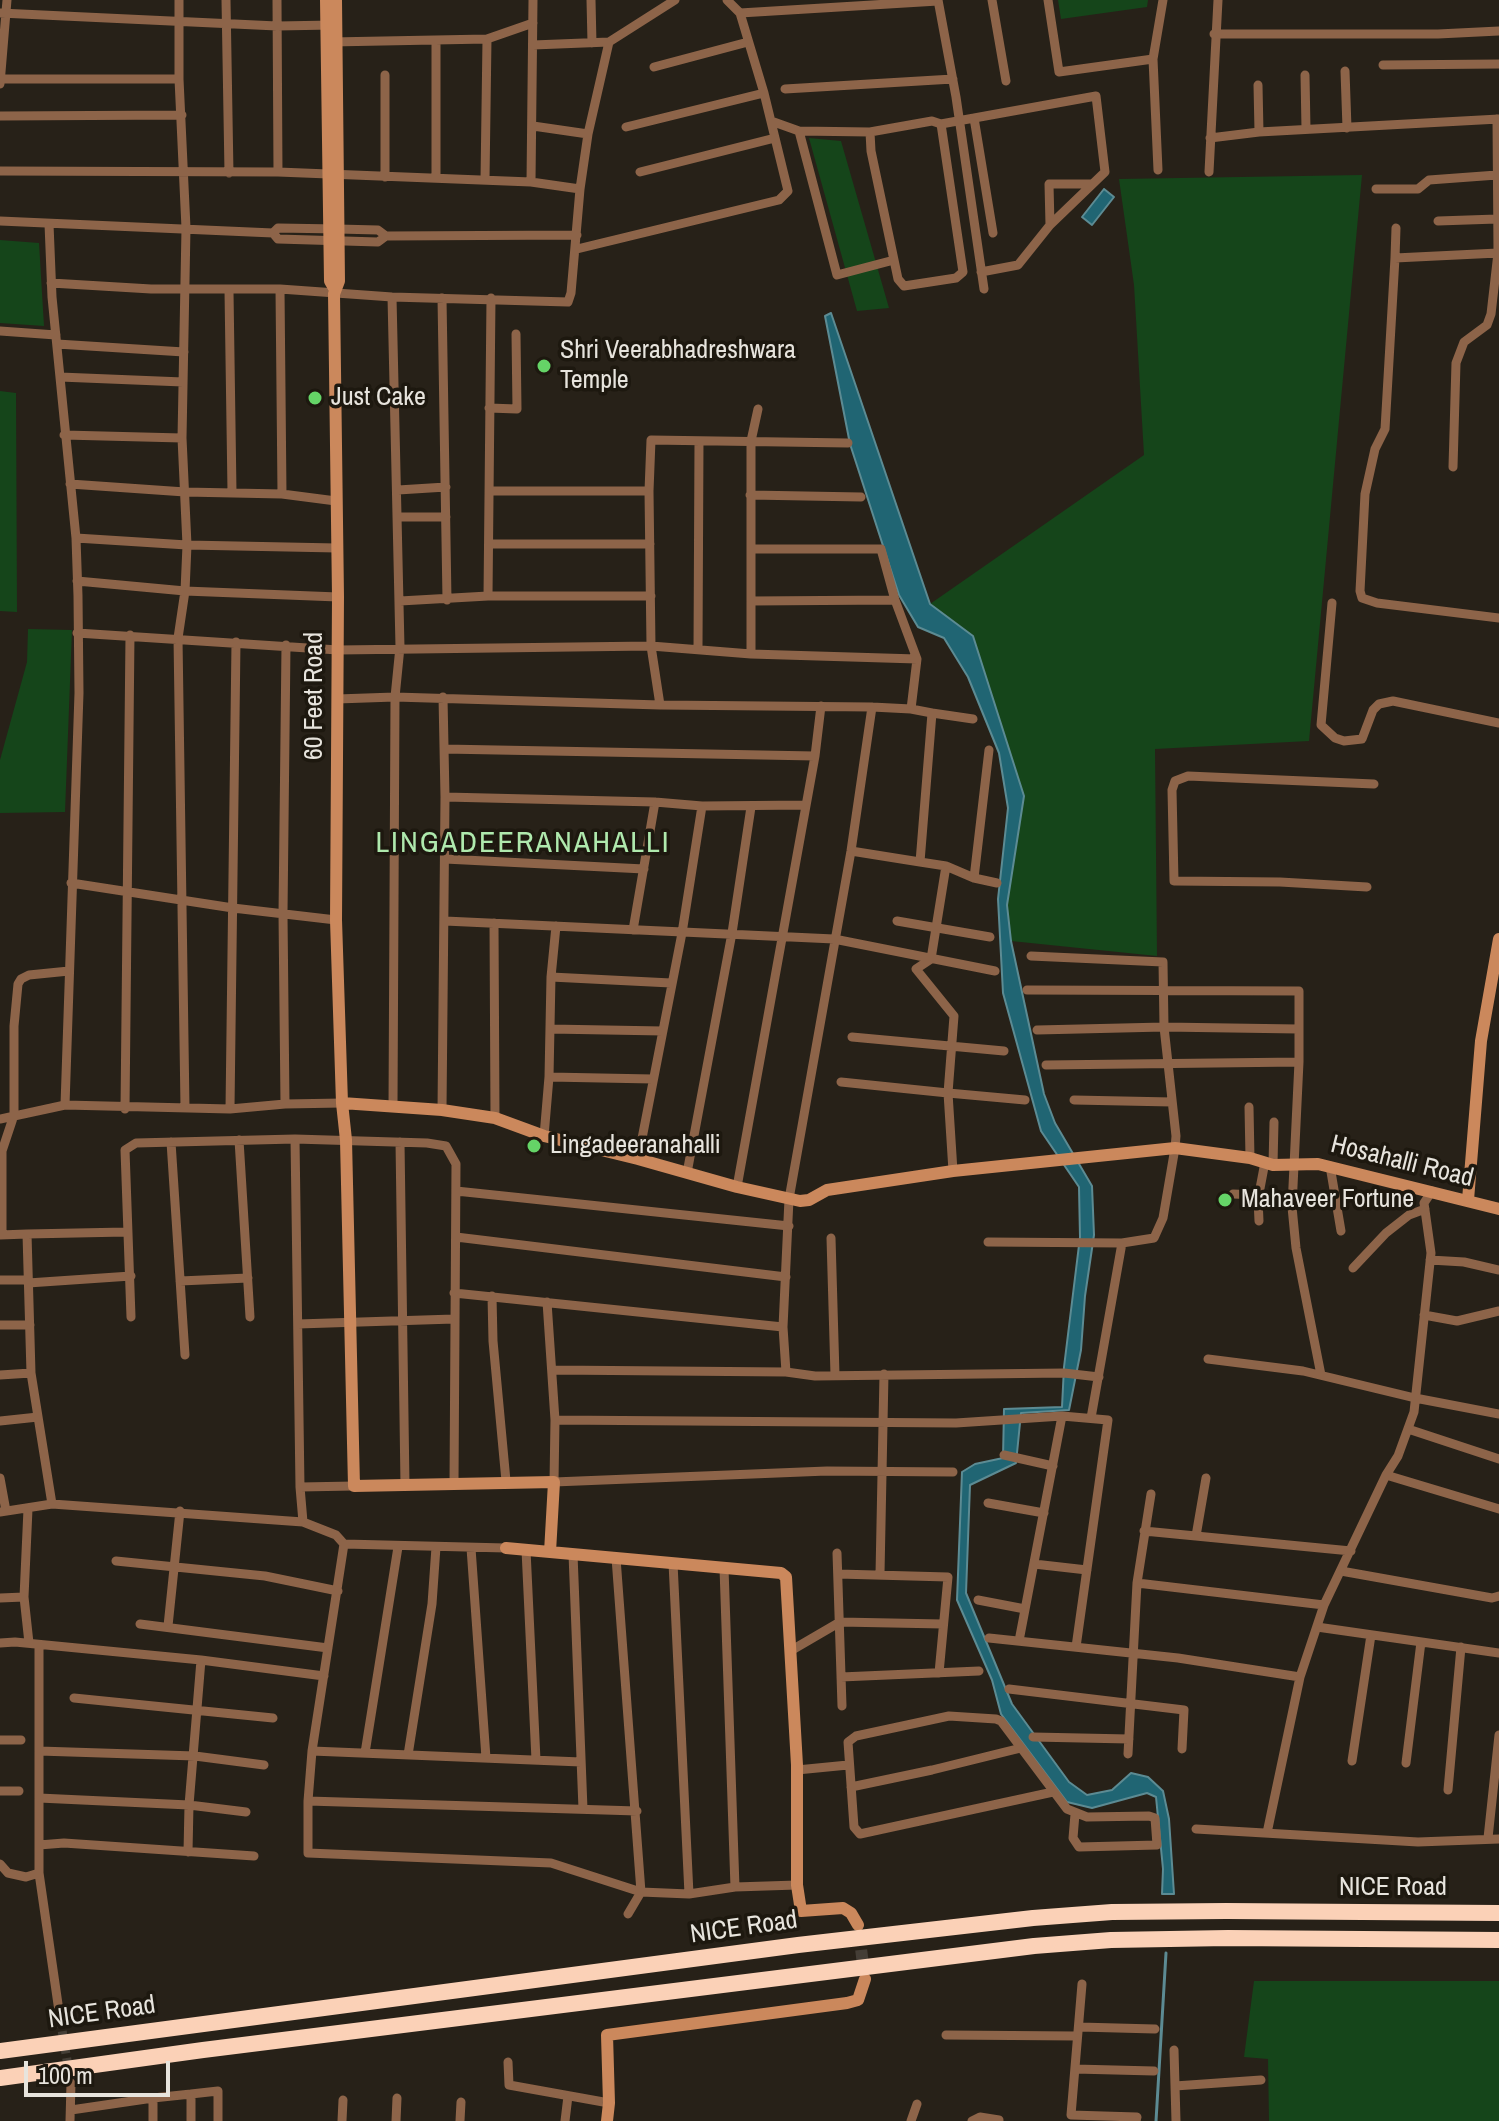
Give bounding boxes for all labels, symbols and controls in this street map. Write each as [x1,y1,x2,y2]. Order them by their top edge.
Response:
place label: Shri Veerabhadreshwara Temple [560,335,796,396]
marker: Shri Veerabhadreshwara Temple [535,357,553,375]
place label: Just Cake [331,382,426,414]
marker: Just Cake [306,389,324,407]
street label: 60 Feet Road [299,632,331,760]
district label: LINGADEERANAHALLI [375,826,671,862]
street label: Hosahalli Road [1328,1129,1476,1195]
place label: Lingadeeranahalli [550,1130,721,1162]
marker: Lingadeeranahalli [525,1137,543,1155]
place label: Mahaveer Fortune [1241,1184,1414,1216]
marker: Mahaveer Fortune [1216,1191,1234,1209]
street label: NICE Road [1339,1872,1447,1904]
street label: NICE Road [688,1905,800,1951]
street label: NICE Road [46,1990,158,2036]
scale bar [28,2045,174,2095]
text: 100 m [38,2059,93,2091]

